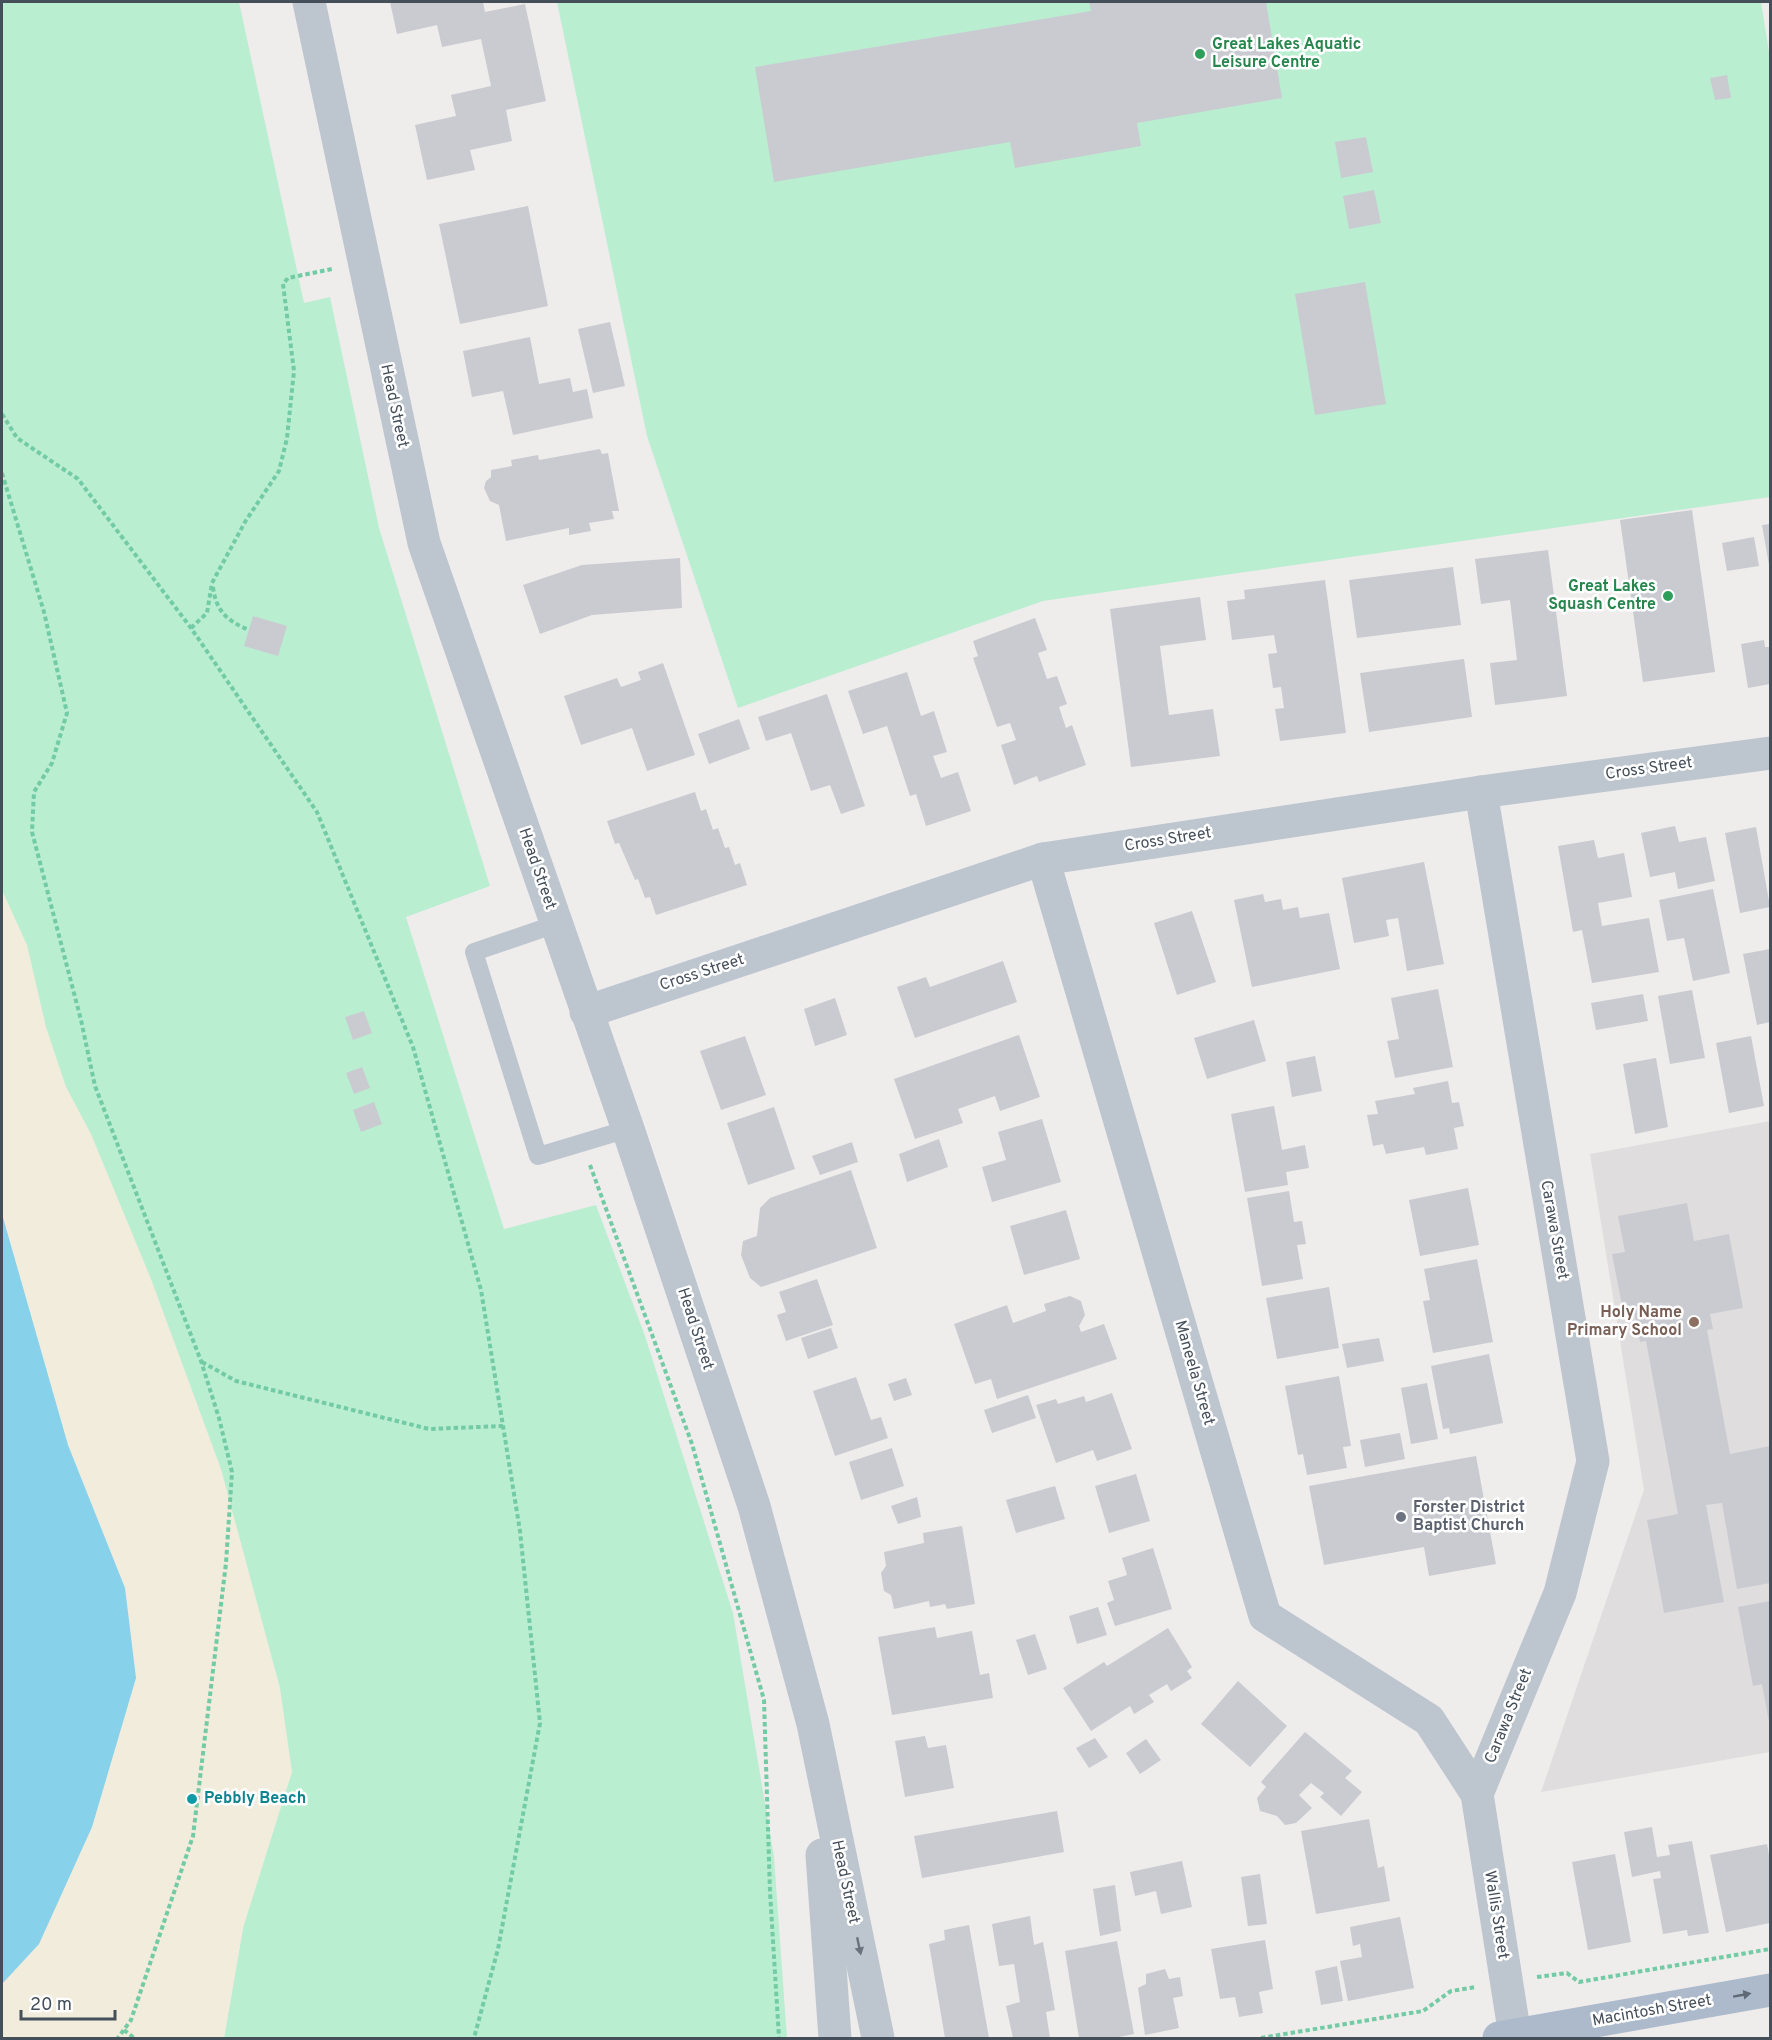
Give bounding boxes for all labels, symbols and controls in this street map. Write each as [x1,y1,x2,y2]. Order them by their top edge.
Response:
place label: Great Lakes Aquatic Leisure Centre [1212,35,1361,73]
marker: Great Lakes Aquatic Leisure Centre [1193,47,1207,61]
street label: Head Street [375,362,413,450]
place label: Great Lakes Squash Centre [1548,577,1656,615]
marker: Great Lakes Squash Centre [1661,589,1675,603]
street label: Cross Street [1604,753,1694,785]
street label: Cross Street [1123,823,1213,857]
street label: Head Street [514,825,560,913]
street label: Cross Street [657,950,747,996]
street label: Carawa Street [1535,1179,1573,1281]
street label: Head Street [672,1285,718,1373]
place label: Holy Name Primary School [1567,1303,1682,1341]
marker: Holy Name Primary School [1687,1315,1701,1329]
street label: Maneela Street [1169,1318,1219,1428]
place label: Forster District Baptist Church [1413,1498,1525,1536]
marker: Forster District Baptist Church [1394,1510,1408,1524]
street label: Carawa Street [1481,1666,1537,1766]
place label: Pebbly Beach [204,1789,306,1809]
marker: Pebbly Beach [185,1792,199,1806]
street label: Head Street [826,1838,864,1926]
street label: Wallis Street [1479,1869,1513,1961]
one-way arrow [855,1937,864,1956]
scale bar [21,1983,116,2021]
one-way arrow [1733,1990,1752,1999]
street label: Macintosh Street [1591,1991,1713,2031]
text: 20 m [30,1994,72,2017]

